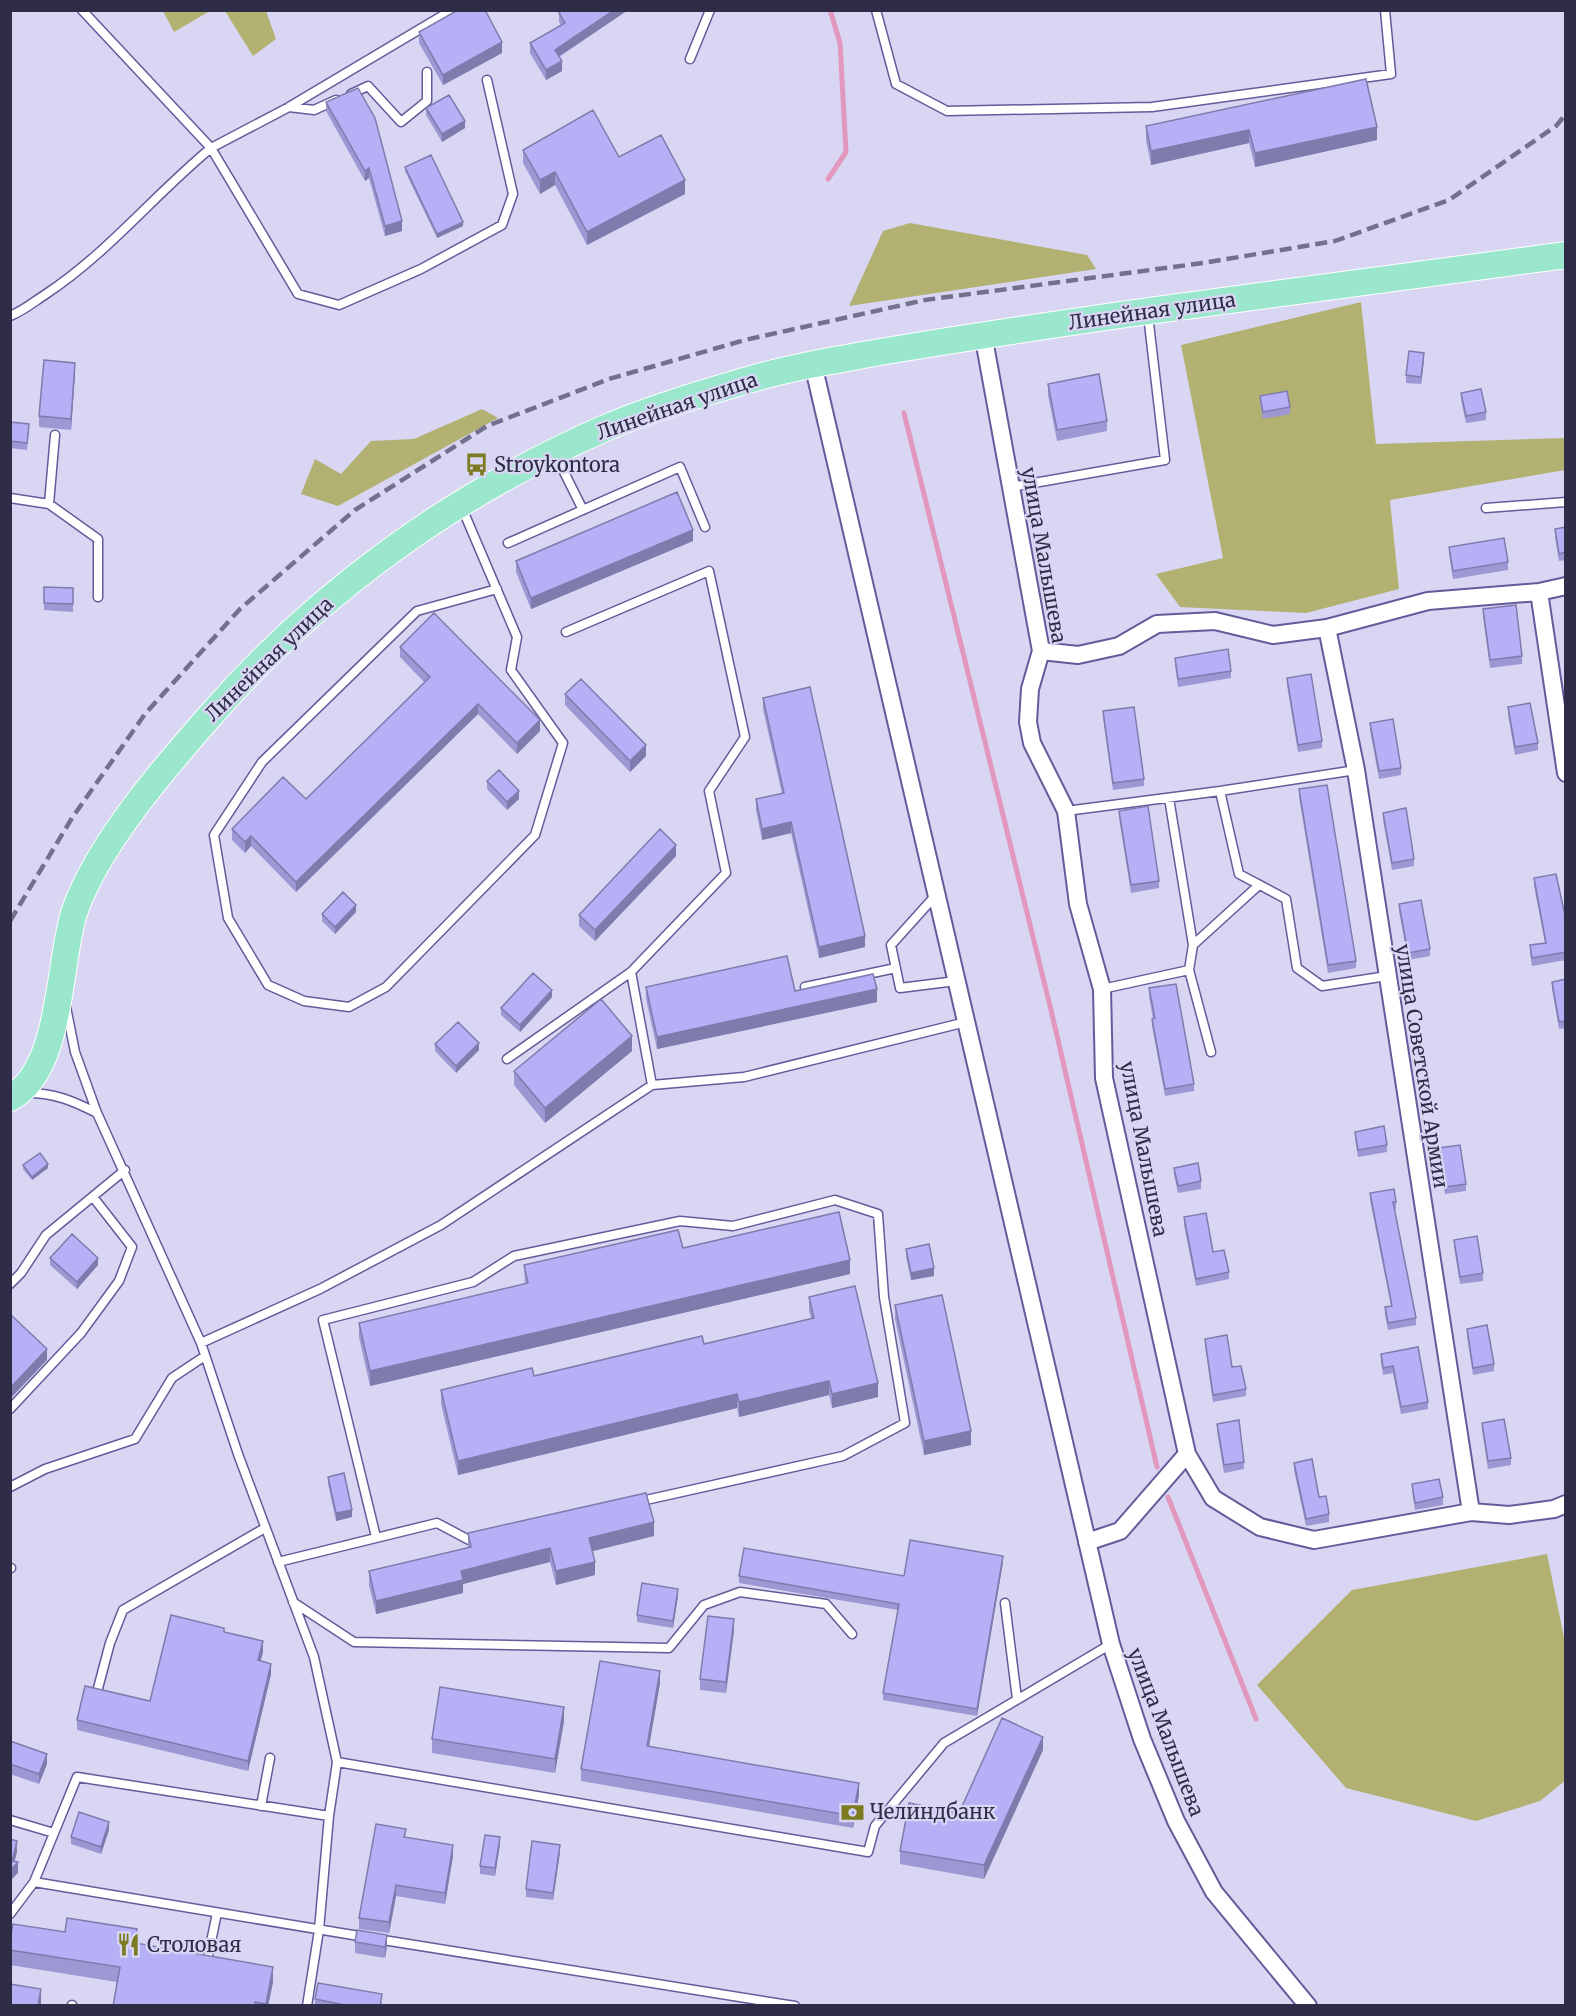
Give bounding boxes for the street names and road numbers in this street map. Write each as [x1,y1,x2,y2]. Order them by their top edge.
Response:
street label: Линейная улица [1067,286,1237,335]
street label: Линейная улица [593,366,761,445]
street label: улица Малышева [1017,465,1072,645]
street label: Линейная улица [199,591,338,726]
street label: улица Советской Армии [1391,942,1454,1190]
street label: улица Малышева [1115,1059,1174,1239]
street label: улица Малышева [1123,1644,1210,1820]

